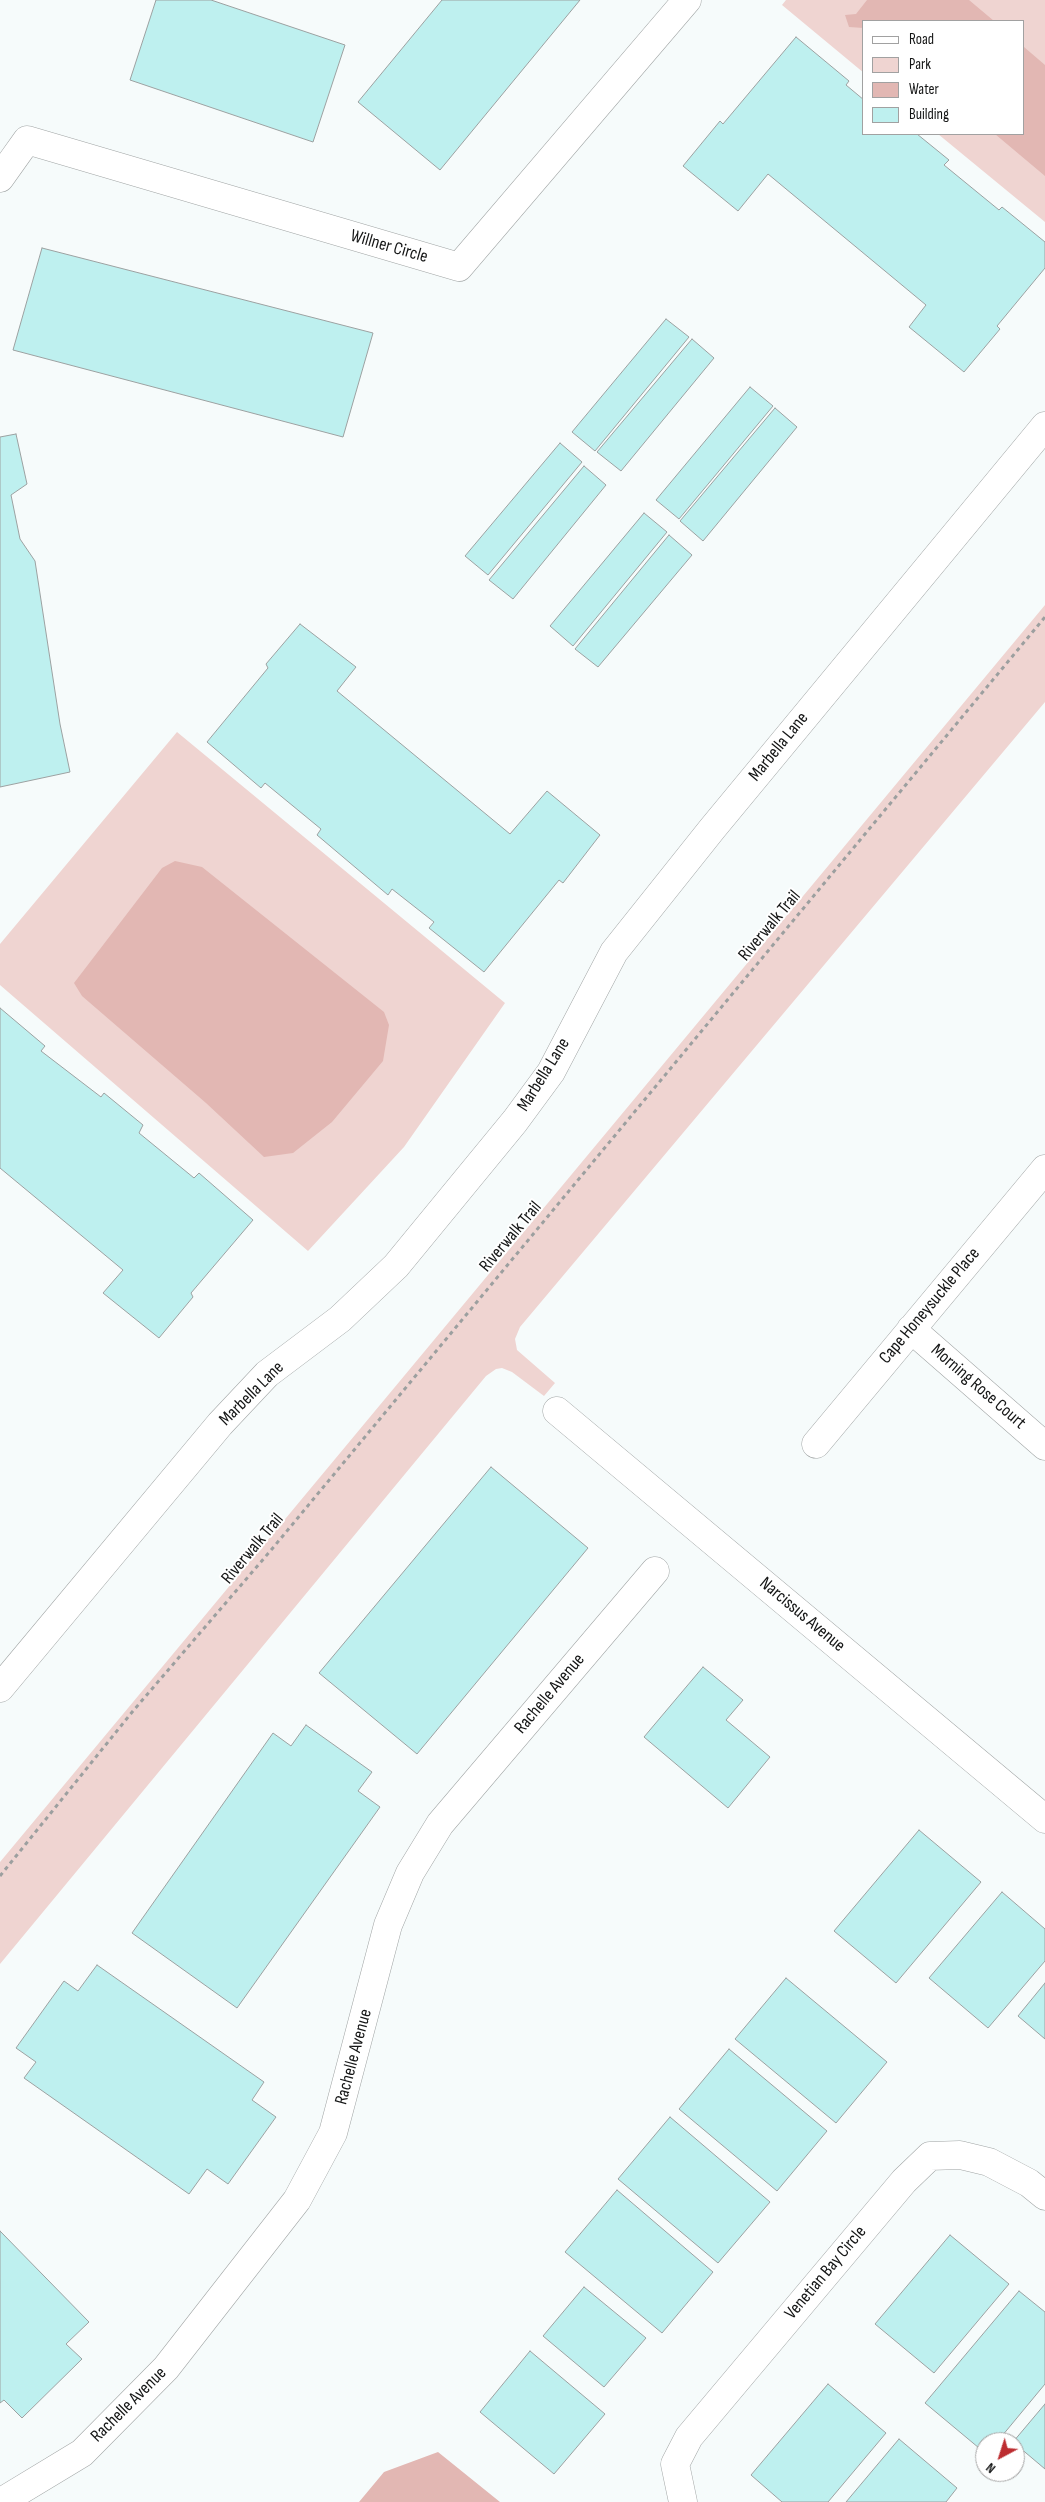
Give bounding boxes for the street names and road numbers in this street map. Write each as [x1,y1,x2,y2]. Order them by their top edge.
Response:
street label: Willner Circle [348,226,430,268]
street label: Marbella Lane [745,708,813,786]
street label: Riverwalk Trail [734,886,806,966]
street label: Marbella Lane [513,1034,575,1116]
street label: Riverwalk Trail [475,1197,547,1277]
street label: Cape Honeysuckle Place [875,1244,985,1368]
street label: Morning Rose Court [926,1340,1030,1434]
street label: Marbella Lane [215,1357,289,1431]
street label: Riverwalk Trail [217,1509,289,1589]
street label: Narcissus Avenue [755,1573,849,1657]
street label: Rachelle Avenue [510,1650,590,1738]
street label: Rachelle Avenue [331,2007,377,2107]
street label: Venetian Bay Circle [781,2222,871,2324]
street label: Rachelle Avenue [87,2363,171,2447]

